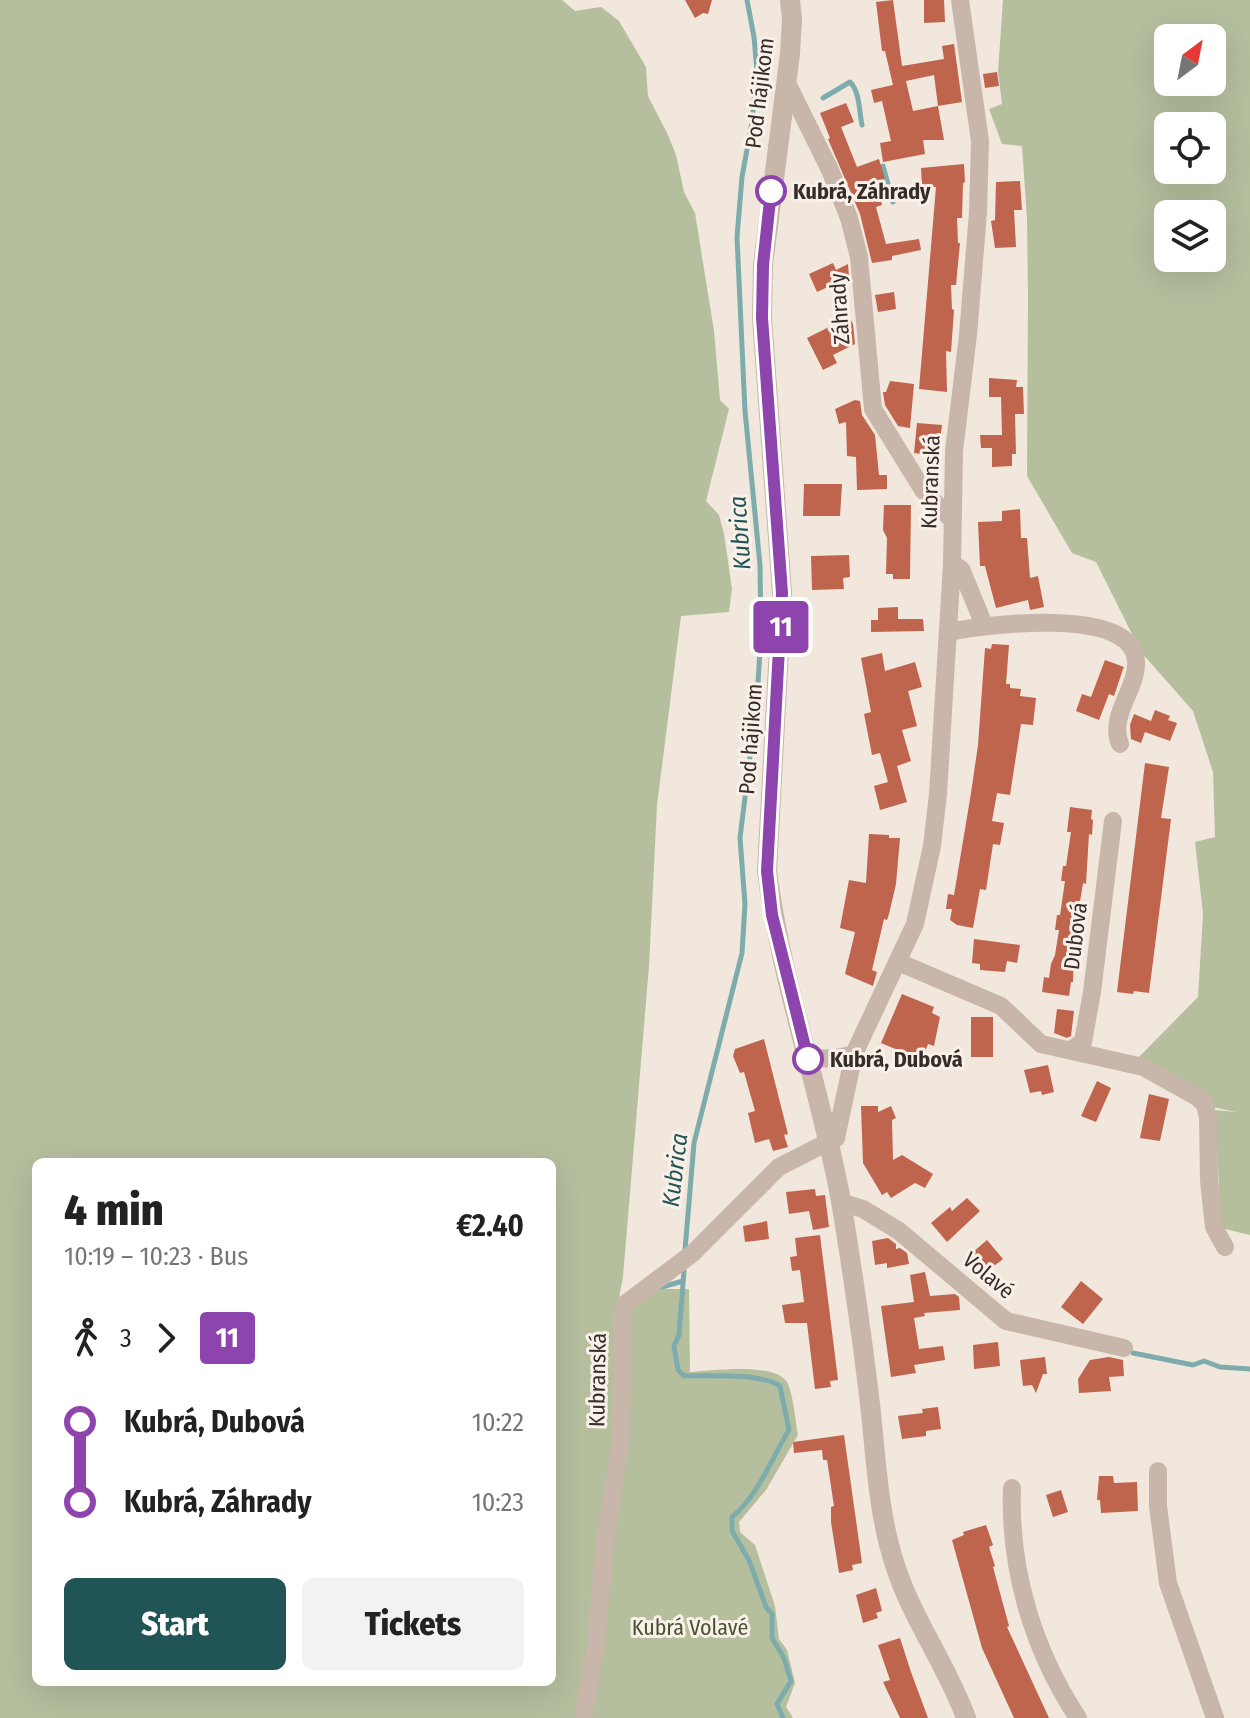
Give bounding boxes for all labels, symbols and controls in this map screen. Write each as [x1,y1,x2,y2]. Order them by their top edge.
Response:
north arrow [1154,24,1226,96]
map controls [1154,24,1226,272]
street label: Pod hájikom [739,36,780,150]
button: locate [1154,112,1226,184]
marker: Kubrá, Záhrady [756,176,786,206]
place label: Kubrá, Záhrady [793,178,931,205]
button: layers [1154,200,1226,272]
street label: Záhrady [824,272,855,346]
street label: Kubranská [915,435,946,530]
water label: Kubrica [723,495,757,571]
line badge: 11 [745,601,817,653]
text: 11 [769,610,793,643]
street label: Pod hájikom [733,683,768,795]
street label: Dubová [1058,901,1093,971]
marker: Kubrá, Dubová [793,1044,823,1074]
place label: Kubrá, Dubová [830,1046,963,1073]
water label: Kubrica [657,1131,693,1209]
text: 4 min [64,1184,164,1237]
text: €2.40 [456,1208,524,1244]
text: 10:19 – 10:23 · Bus [64,1241,248,1272]
street label: Volavé [957,1246,1020,1305]
icon: walk [64,1316,108,1360]
icon: forward [144,1316,188,1360]
text: 11 [216,1321,239,1354]
text: 3 [120,1323,132,1354]
street label: Kubranská [583,1333,612,1427]
text: Kubrá, Dubová [124,1404,305,1440]
text: 10:22 [472,1407,524,1438]
text: Kubrá, Záhrady [124,1484,312,1520]
text: 10:23 [472,1487,524,1518]
button: Start [64,1578,286,1670]
button: Tickets [302,1578,524,1670]
park label: Kubrá Volavé [632,1614,748,1641]

